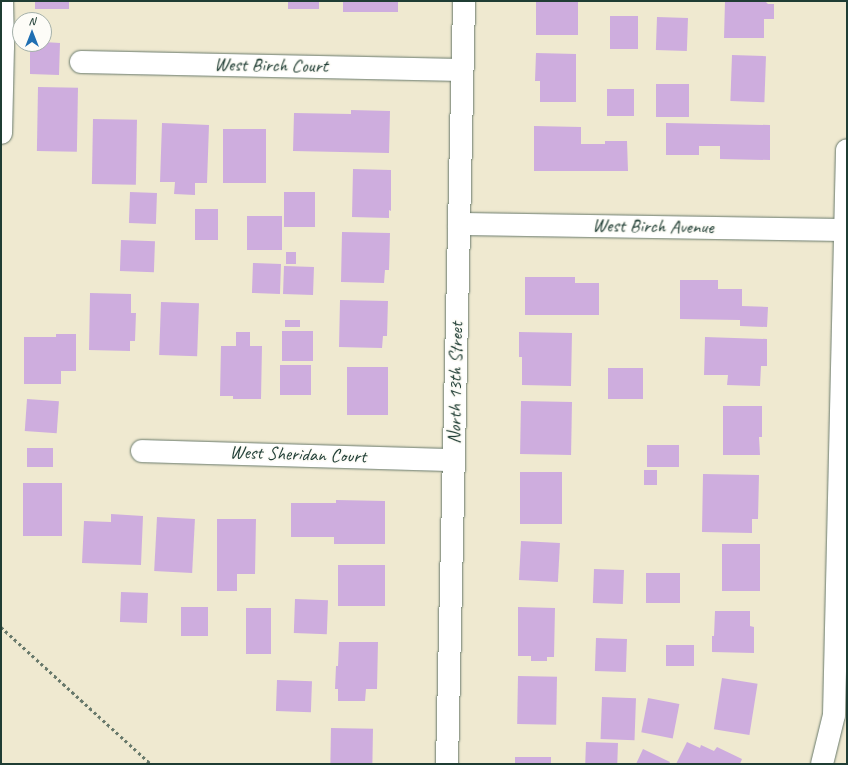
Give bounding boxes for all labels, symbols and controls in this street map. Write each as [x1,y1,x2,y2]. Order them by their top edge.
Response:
north arrow [12,12,52,52]
text: N [29,14,35,28]
street label: West Birch Court [214,54,328,78]
street label: West Birch Avenue [592,215,714,239]
street label: North 13th Street [444,322,468,444]
street label: West Sheridan Court [229,441,367,469]

